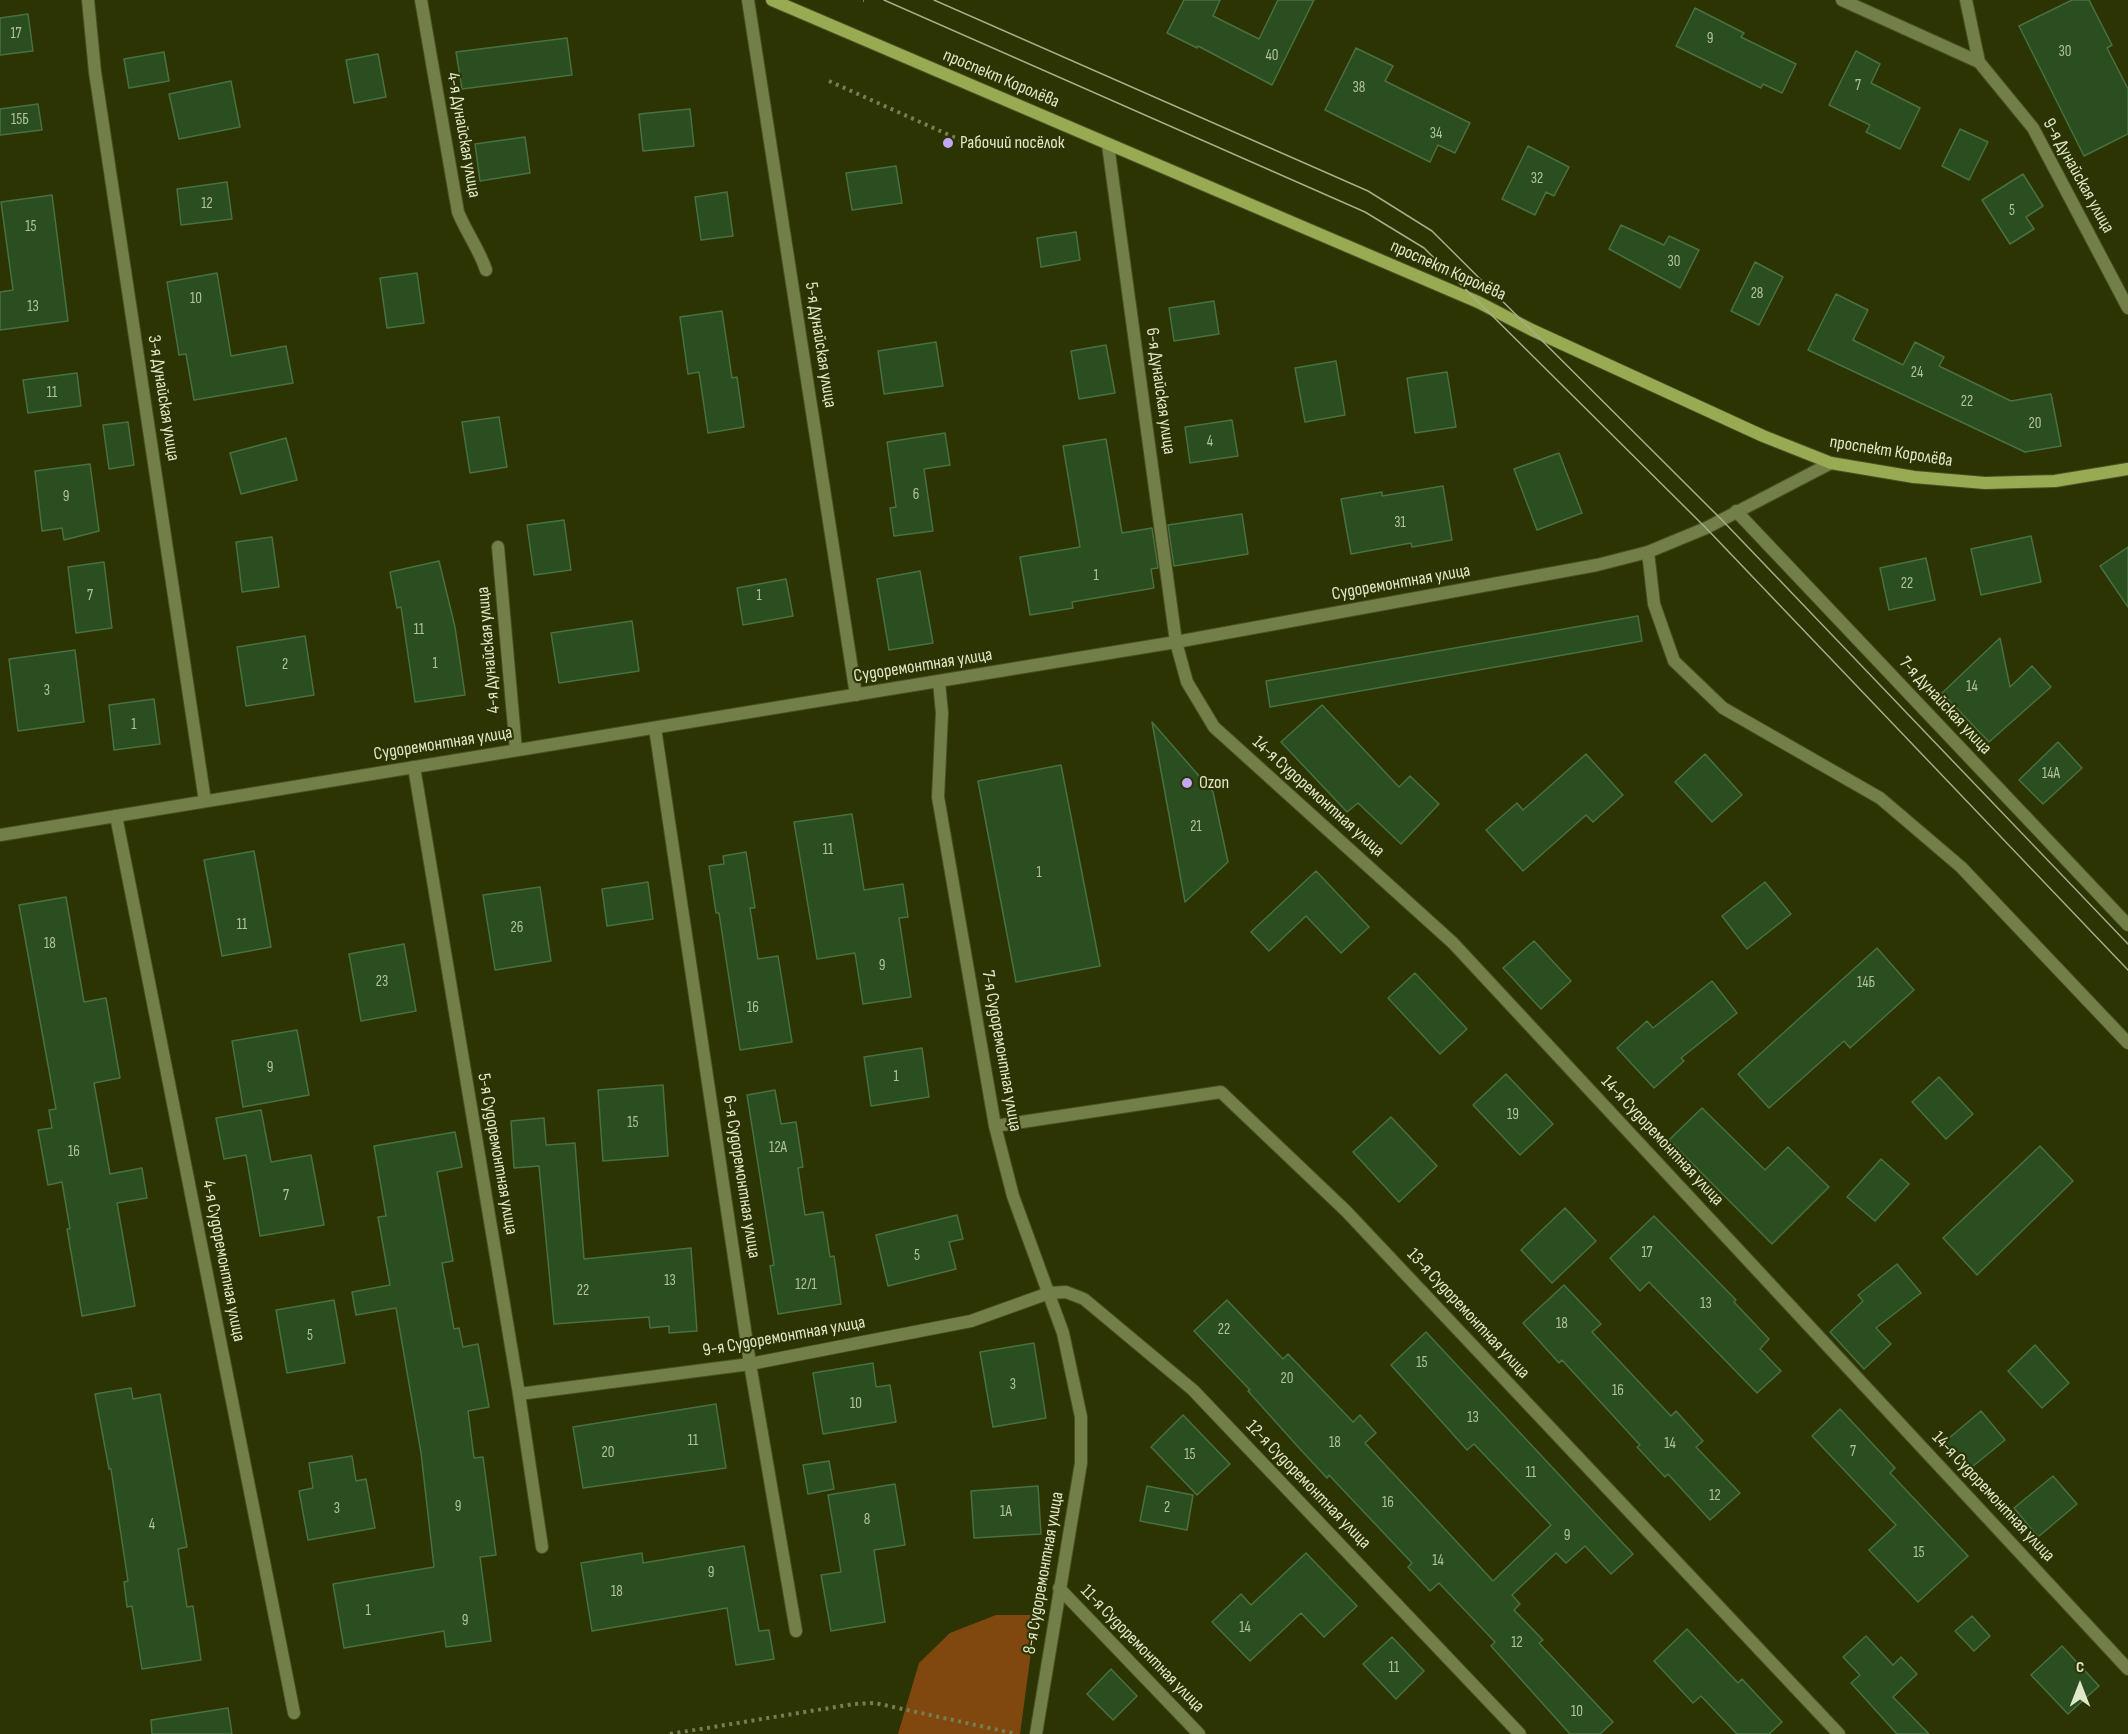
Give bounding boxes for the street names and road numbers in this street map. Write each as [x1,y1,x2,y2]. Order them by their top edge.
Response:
street label: проспект Королёва [940,45,1062,113]
street label: 4-я Дунайская улица [441,70,485,200]
street label: 9-я Дунайская улица [2038,115,2118,237]
street label: проспект Королёва [1387,236,1509,306]
street label: 5-я Дунайская улица [799,281,841,409]
street label: 6-я Дунайская улица [1140,326,1180,456]
street label: 3-я Дунайская улица [142,333,184,463]
street label: проспект Королёва [1828,432,1954,472]
street label: Судоремонтная улица [1330,560,1472,606]
street label: 4-я Дунайская улица [473,586,505,714]
street label: Судоремонтная улица [852,644,994,688]
street label: 7-я Дунайская улица [1894,653,1996,759]
street label: Судоремонтная улица [372,722,514,766]
street label: 14-я Судоремонтная улица [1247,732,1389,862]
street label: 7-я Судоремонтная улица [976,969,1026,1133]
street label: 5-я Судоремонтная улица [472,1071,522,1237]
street label: 14-я Судоремонтная улица [1596,1071,1728,1211]
street label: 6-я Судоремонтная улица [717,1094,765,1260]
street label: 4-я Судоремонтная улица [197,1178,249,1344]
street label: 13-я Судоремонтная улица [1402,1244,1534,1384]
street label: 9-я Судоремонтная улица [701,1312,867,1362]
street label: 12-я Судоремонтная улица [1241,1416,1375,1554]
street label: 14-я Судоремонтная улица [1927,1427,2059,1567]
street label: 8-я Судоремонтная улица [1019,1490,1069,1656]
street label: 11-я Судоремонтная улица [1075,1581,1209,1717]

